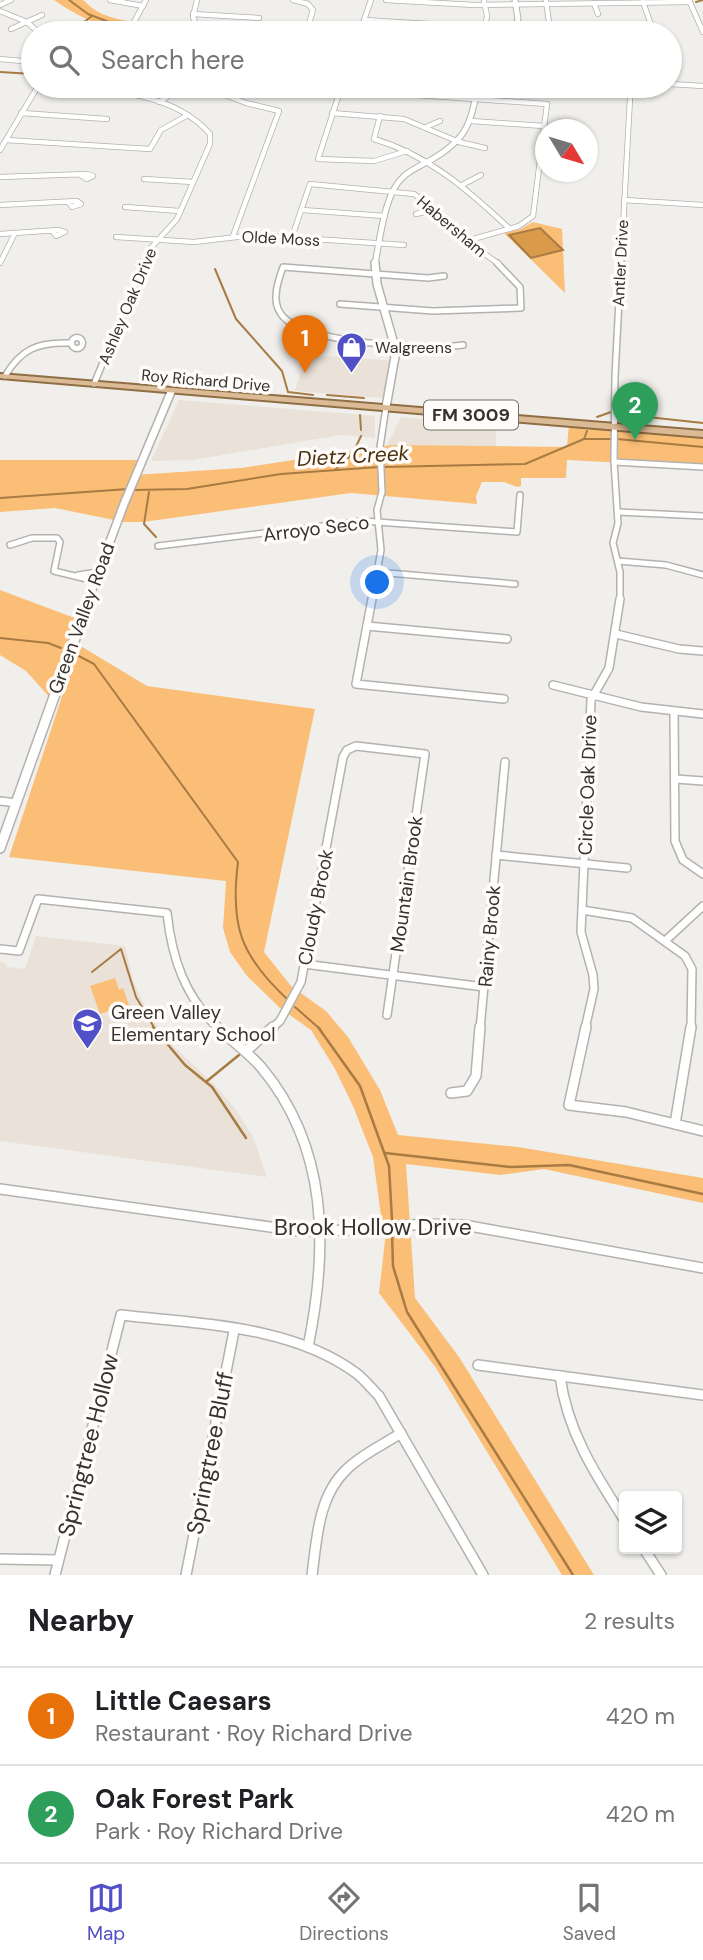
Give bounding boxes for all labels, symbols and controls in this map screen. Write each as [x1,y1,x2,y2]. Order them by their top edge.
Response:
search box [21,21,682,98]
icon: search [45,41,83,79]
text: Search here [101,43,244,77]
north arrow [535,119,598,182]
street label: Habersham [412,191,491,262]
street label: Antler Drive [608,219,633,307]
street label: Olde Moss [241,226,321,251]
street label: Ashley Oak Drive [93,245,161,368]
pin: 1 [282,315,328,373]
shop icon: Walgreens [335,330,369,374]
place label: Walgreens [375,337,452,358]
street label: Roy Richard Drive [141,364,271,397]
pin: 2 [612,382,658,440]
road number: FM 3009 [424,400,518,430]
water label: Dietz Creek [296,439,410,473]
street label: Arroyo Seco [262,510,371,547]
street label: Green Valley Road [42,539,120,697]
your location [360,565,394,599]
street label: Circle Oak Drive [573,714,602,856]
street label: Mountain Brook [385,814,429,954]
street label: Cloudy Brook [292,846,339,967]
street label: Rainy Brook [473,884,506,988]
place label: Green Valley Elementary School [111,1000,275,1047]
school or university icon: Green Valley Elementary School [71,1006,105,1050]
street label: Brook Hollow Drive [274,1212,472,1242]
street label: Springtree Hollow [51,1350,125,1540]
street label: Springtree Bluff [180,1369,240,1537]
map controls [619,1491,682,1554]
button: layers [619,1491,682,1554]
text: Nearby [28,1601,134,1640]
text: 2 results [584,1606,675,1636]
text: Little Caesars [95,1684,271,1718]
text: 1 [47,1701,55,1731]
text: 420 m [606,1701,675,1731]
text: Restaurant · Roy Richard Drive [95,1718,413,1748]
text: Oak Forest Park [95,1782,294,1816]
text: 2 [44,1799,58,1829]
text: 420 m [606,1799,675,1829]
text: Park · Roy Richard Drive [95,1816,343,1846]
tab: Map [87,1879,125,1946]
tab: Directions [299,1879,389,1946]
tab: Saved [563,1879,616,1946]

